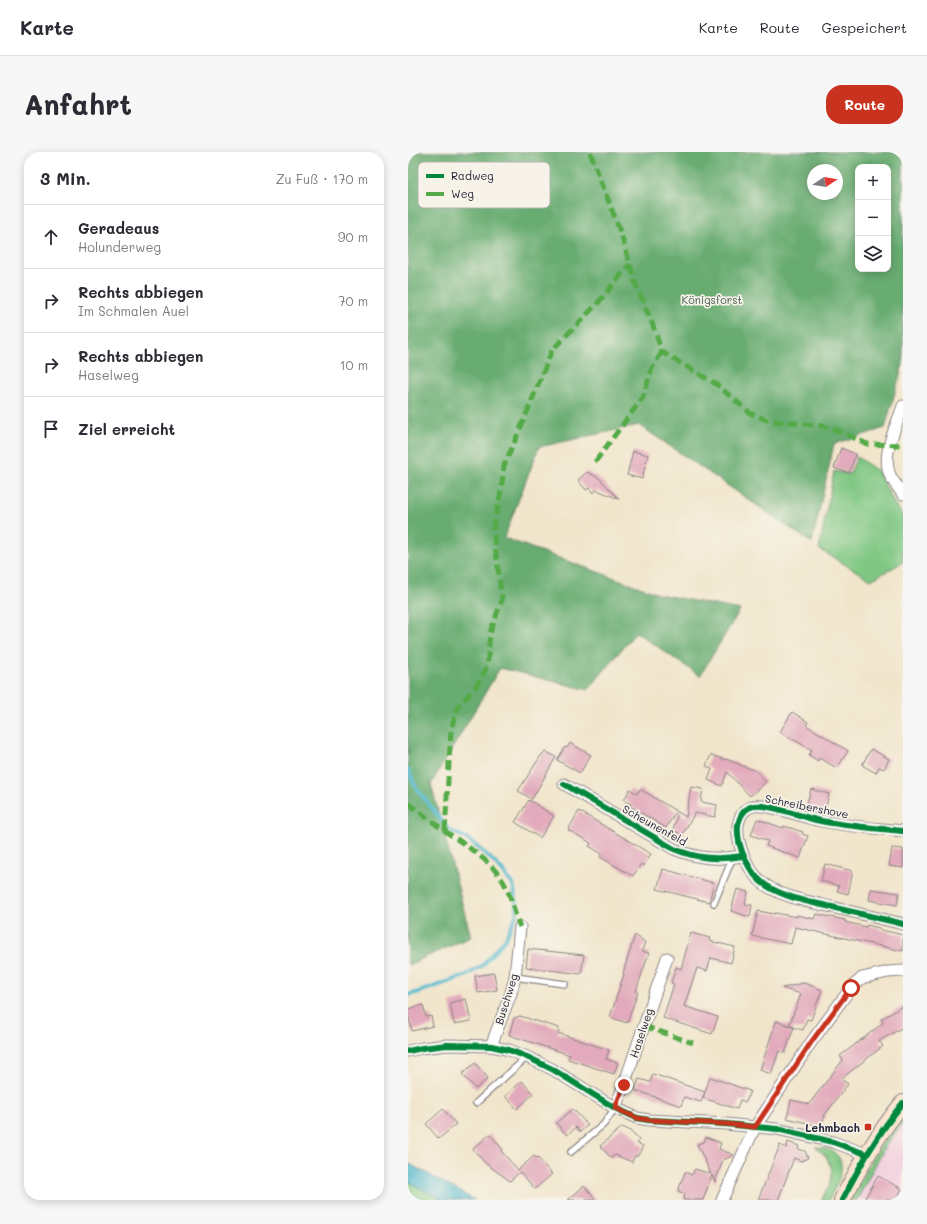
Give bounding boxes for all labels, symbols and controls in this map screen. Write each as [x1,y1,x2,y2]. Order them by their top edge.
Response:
text: Karte [20,15,74,40]
text: Karte [699,18,738,37]
text: Route [760,18,800,37]
text: Gespeichert [822,18,907,37]
button: Route [826,85,903,124]
text: Anfahrt [24,86,132,122]
legend [418,162,550,208]
north arrow [807,164,843,200]
map controls [855,164,891,272]
button: + [855,164,891,200]
text: 3 Min. [40,167,91,189]
text: Radweg [451,168,494,183]
text: Zu Fuß · 170 m [276,170,368,187]
text: Weg [451,186,474,201]
button: − [855,200,891,236]
text: Geradeaus [78,218,159,238]
icon: ahead [40,226,62,248]
text: 90 m [338,228,368,245]
button: layers [855,236,891,272]
text: Holunderweg [78,238,161,255]
text: Rechts abbiegen [78,282,203,302]
icon: right [40,290,62,312]
text: 70 m [338,292,368,309]
park label: Königsforst [682,292,743,307]
text: Im Schmalen Auel [78,302,189,319]
text: Rechts abbiegen [78,346,203,366]
icon: right [40,354,62,376]
text: 10 m [340,356,368,373]
text: Haselweg [78,366,139,383]
icon: arrive [40,418,62,440]
text: Ziel erreicht [78,419,175,439]
street label: Schreibershove [764,791,850,821]
street label: Scheunenfeld [620,801,690,849]
street label: Buschweg [491,972,521,1026]
route start [842,979,860,997]
street label: Haselweg [626,1006,656,1060]
route end [615,1076,633,1094]
place label: Lehmbach [805,1120,860,1135]
marker: Lehmbach [863,1122,873,1132]

